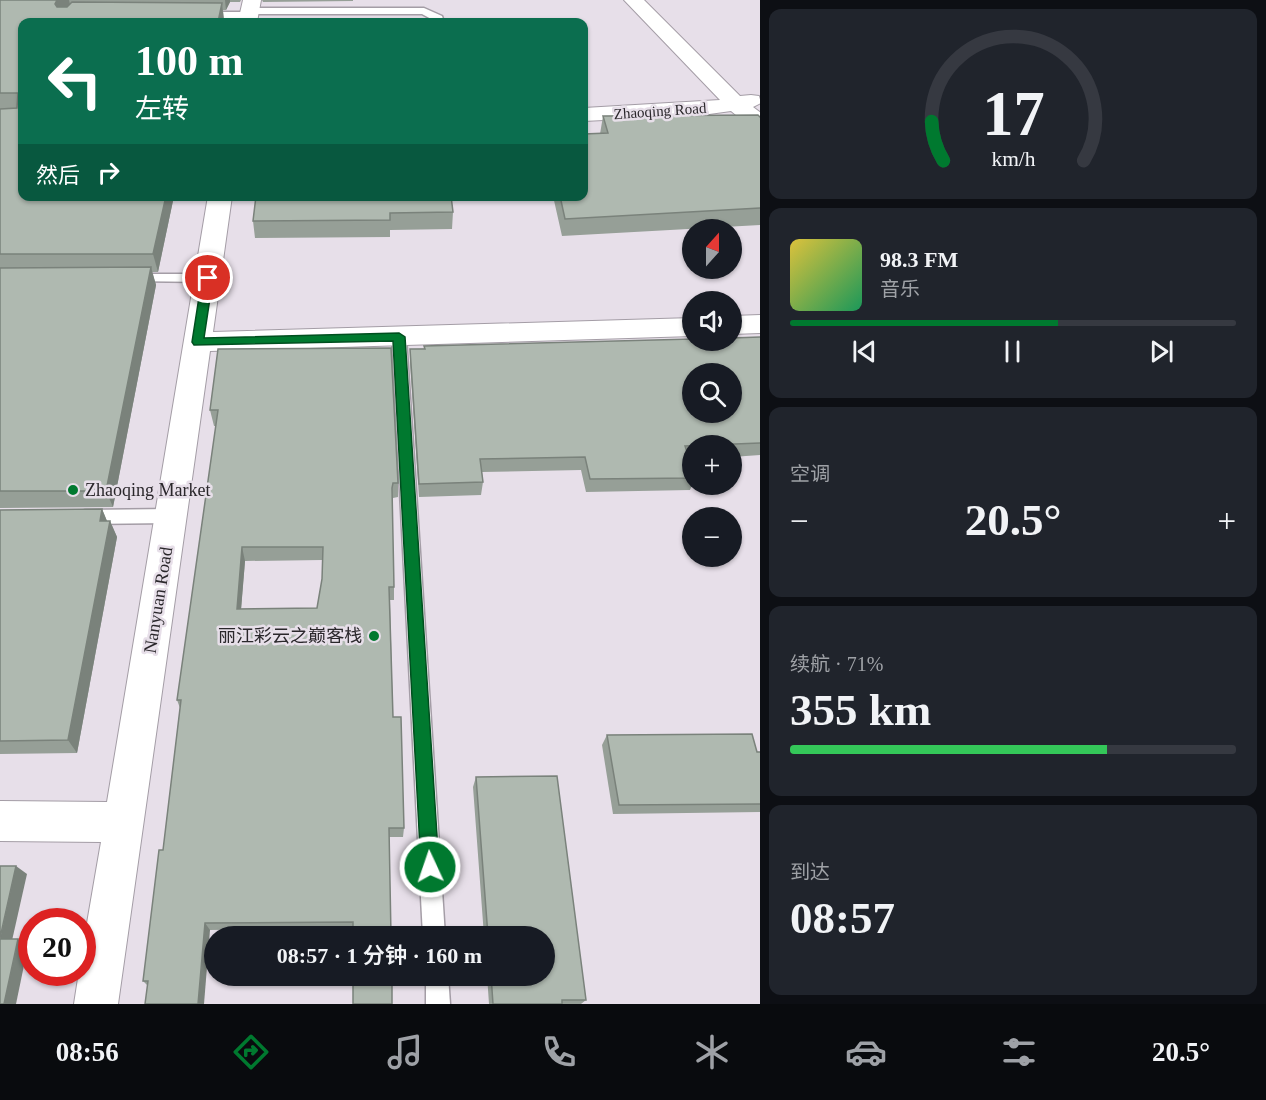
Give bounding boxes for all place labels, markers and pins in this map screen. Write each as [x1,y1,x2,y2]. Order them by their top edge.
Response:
pin [182,252,233,303]
place label: Zhaoqing Market [85,480,210,500]
marker: Zhaoqing Market [66,483,80,497]
place label: 丽江彩云之巅客栈 [218,626,362,646]
marker: 丽江彩云之巅客栈 [367,629,381,643]

